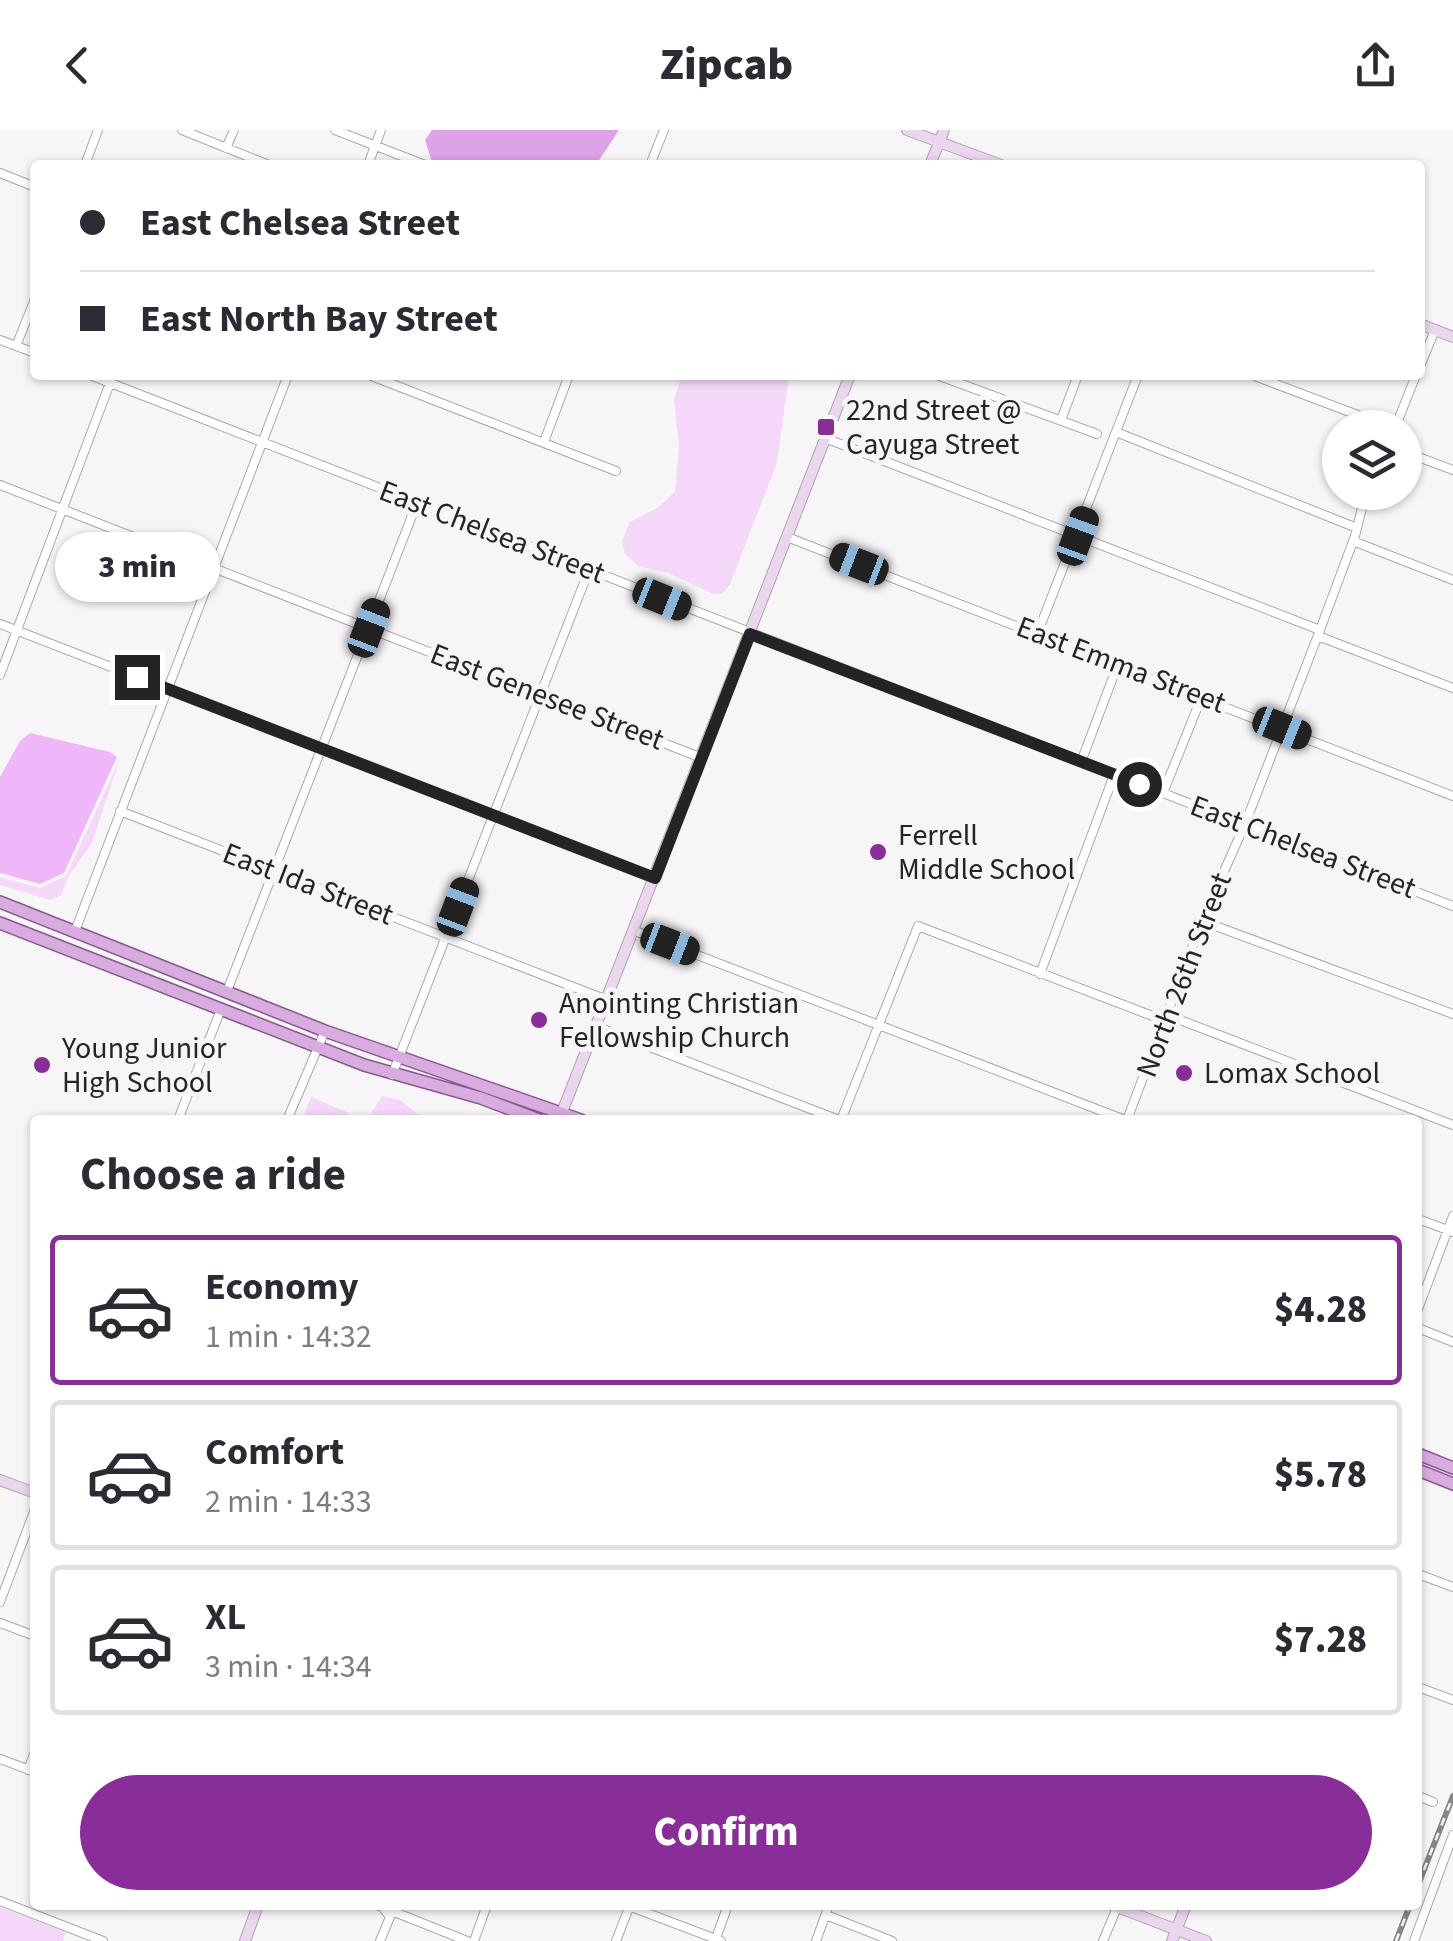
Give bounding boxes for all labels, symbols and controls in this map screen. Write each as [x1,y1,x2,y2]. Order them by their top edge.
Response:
text: Zipcab [660,33,793,97]
icon: back [50,38,105,93]
icon: share [1348,38,1403,93]
text: East Chelsea Street [140,196,460,250]
text: East North Bay Street [140,292,498,346]
place label: 22nd Street @ Cayuga Street [846,389,1021,466]
map controls [1322,410,1422,510]
button: layers [1322,410,1422,510]
marker: 22nd Street @ Cayuga Street [815,416,837,438]
street label: East Chelsea Street [373,469,611,595]
car [1054,503,1102,569]
callout: 3 min [54,532,220,602]
car [826,539,892,589]
text: 3 min [98,544,177,590]
car [629,574,695,624]
car [344,595,394,661]
street label: East Emma Street [1010,605,1232,725]
street label: East Genesee Street [424,633,670,761]
route end [115,655,160,700]
car [1249,703,1315,753]
route start [1117,762,1162,807]
street label: East Chelsea Street [1184,784,1422,910]
place label: Ferrell Middle School [898,814,1075,891]
street label: East Ida Street [216,832,400,936]
marker: Ferrell Middle School [867,841,889,863]
street label: North 26th Street [1125,866,1243,1084]
car [433,874,483,940]
car [637,919,703,969]
place label: Anointing Christian Fellowship Church [559,982,799,1059]
marker: Anointing Christian Fellowship Church [528,1009,550,1031]
place label: Young Junior High School [61,1027,227,1104]
place label: Lomax School [1204,1052,1380,1095]
marker: Young Junior High School [31,1054,53,1076]
marker: Lomax School [1173,1062,1195,1084]
text: Choose a ride [80,1143,346,1207]
text: Economy [205,1260,358,1314]
icon: car [85,1265,175,1355]
text: $4.28 [1274,1283,1367,1337]
text: 1 min · 14:32 [205,1314,372,1360]
text: Comfort [205,1425,344,1479]
icon: car [85,1430,175,1520]
text: $5.78 [1274,1448,1367,1502]
text: 2 min · 14:33 [205,1479,372,1525]
text: XL [205,1590,246,1644]
icon: car [85,1595,175,1685]
text: $7.28 [1274,1613,1367,1667]
text: 3 min · 14:34 [205,1644,372,1690]
button: Confirm [80,1775,1372,1890]

